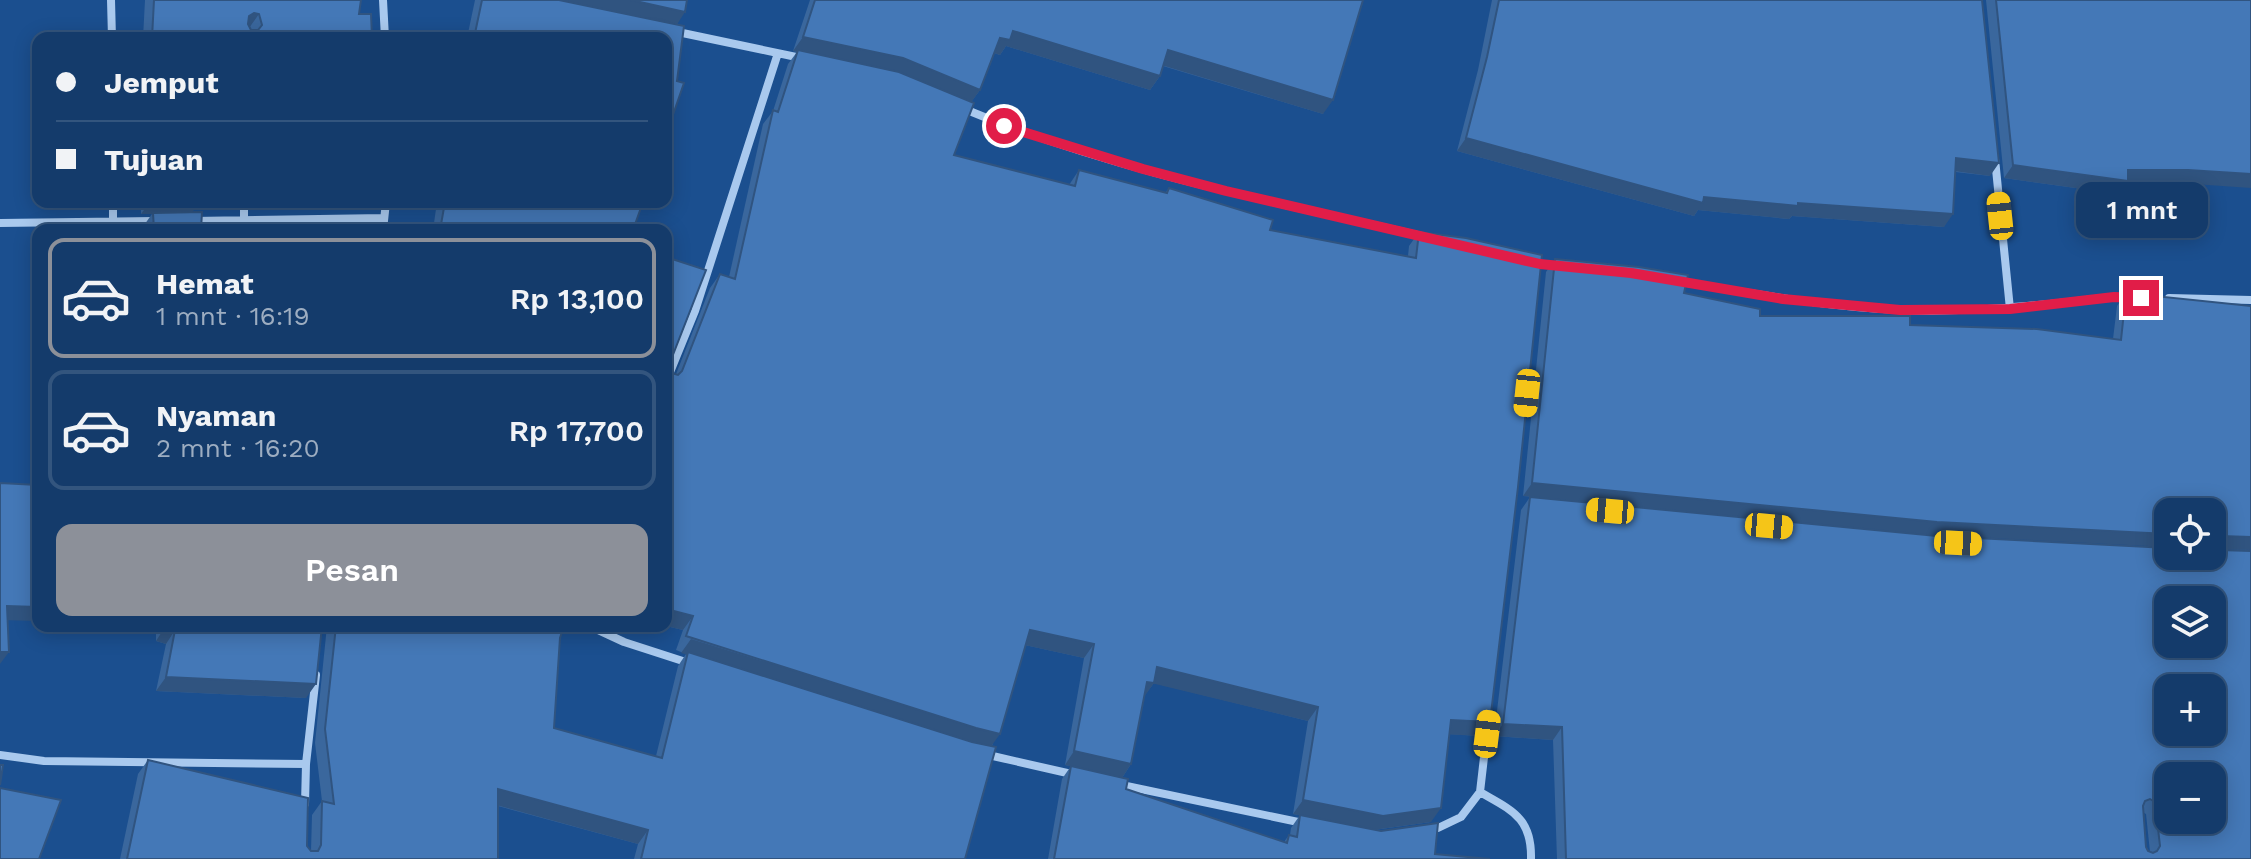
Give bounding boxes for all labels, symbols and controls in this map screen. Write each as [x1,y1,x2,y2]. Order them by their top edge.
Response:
text: Jemput [104,65,219,100]
route start [986,108,1022,144]
text: Tujuan [104,142,204,177]
callout: 1 mnt [2075,182,2207,238]
car [1986,191,2014,241]
text: 1 mnt [2107,195,2177,225]
icon: car [60,262,132,334]
text: Hemat [156,266,254,301]
route end [2123,280,2159,316]
text: Rp 13,100 [510,281,644,316]
text: 1 mnt · 16:19 [156,301,310,331]
car [1513,368,1541,418]
icon: car [60,394,132,466]
text: Nyaman [156,398,276,433]
text: Rp 17,700 [509,413,644,448]
text: 2 mnt · 16:20 [156,433,320,463]
car [1585,497,1635,525]
map controls [2154,498,2226,834]
button: locate [2154,498,2226,570]
car [1744,512,1794,540]
button: Pesan [56,524,648,616]
car [1933,530,1983,556]
button: layers [2154,586,2226,658]
button: + [2154,674,2226,746]
car [1472,709,1502,759]
button: − [2154,762,2226,834]

